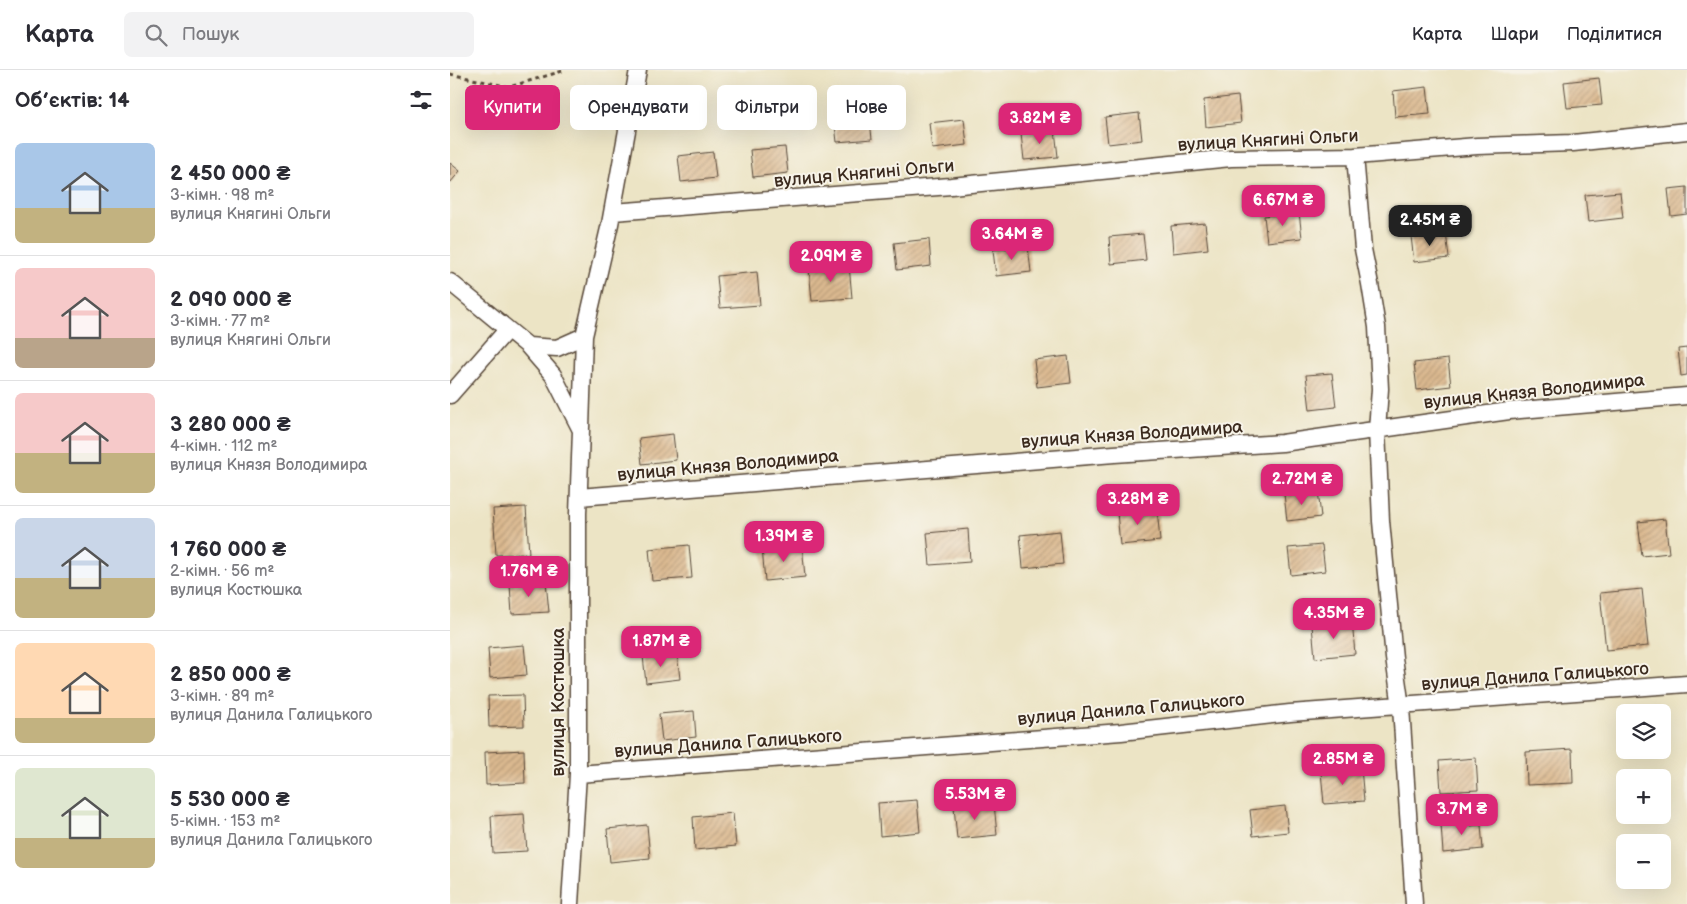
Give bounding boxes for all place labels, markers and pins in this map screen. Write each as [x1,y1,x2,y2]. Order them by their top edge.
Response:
pin: 3.82M ₴ [994,102,1086,145]
pin: 6.67M ₴ [1237,184,1329,227]
pin: 2.45M ₴ [1384,204,1476,247]
pin: 3.64M ₴ [966,218,1058,261]
pin: 2.09M ₴ [785,240,877,283]
pin: 2.72M ₴ [1256,464,1348,506]
pin: 3.28M ₴ [1092,484,1184,526]
pin: 1.39M ₴ [738,520,830,563]
pin: 1.76M ₴ [483,556,575,598]
pin: 4.35M ₴ [1288,598,1380,640]
pin: 1.87M ₴ [615,626,707,668]
pin: 2.85M ₴ [1297,744,1389,786]
pin: 5.53M ₴ [929,778,1021,821]
pin: 3.7M ₴ [1421,794,1503,836]

